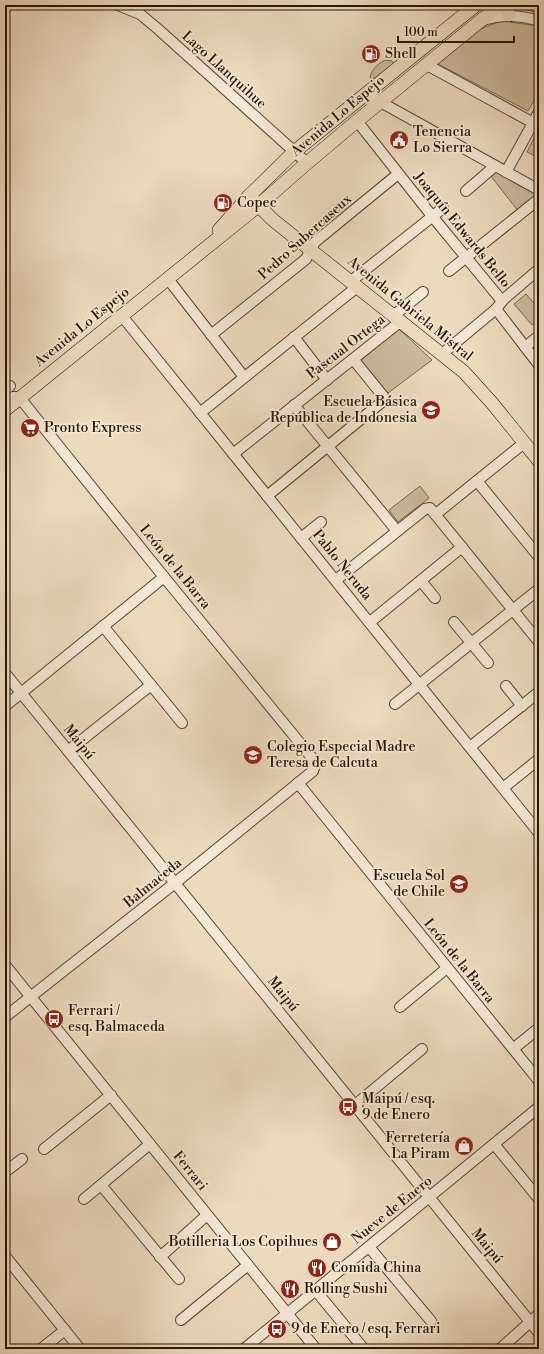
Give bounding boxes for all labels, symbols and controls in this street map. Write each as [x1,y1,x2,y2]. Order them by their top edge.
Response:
scale bar [398,18,514,44]
text: 100 m [404,25,438,40]
street label: Lago Llanquihue [178,27,270,113]
fuel station icon: Shell [360,43,382,65]
place label: Shell [385,45,417,63]
street label: Avenida Lo Espejo [287,71,389,161]
place label: Tenencia Lo Sierra [413,123,473,157]
public building icon: Tenencia Lo Sierra [388,129,410,151]
street label: Joaquín Edwards Bello [409,168,514,292]
street label: Pedro Subercaseux [254,190,356,284]
fuel station icon: Copec [212,192,234,214]
place label: Copec [237,194,277,212]
street label: Avenida Gabriela Mistral [343,252,476,365]
street label: Avenida Lo Espejo [30,283,133,371]
street label: Pascual Ortega [303,310,390,383]
place label: Escuela Básica República de Indonesia [270,393,418,427]
school or university icon: Escuela Básica República de Indonesia [420,399,442,421]
supermarket icon: Pronto Express [19,417,41,439]
place label: Pronto Express [44,419,141,437]
street label: León de la Barra [135,521,215,614]
street label: Pablo Neruda [308,526,376,605]
street label: Maipú [59,721,99,763]
place label: Colegio Especial Madre Teresa de Calcuta [267,738,416,772]
school or university icon: Colegio Especial Madre Teresa de Calcuta [242,744,264,766]
street label: Balmaceda [120,854,186,913]
place label: Escuela Sol de Chile [373,867,445,901]
school or university icon: Escuela Sol de Chile [448,873,470,895]
street label: León de la Barra [419,915,499,1008]
street label: Maipú [263,973,303,1015]
place label: Ferrari / esq. Balmaceda [68,1002,166,1036]
bus stop icon: Ferrari / esq. Balmaceda [43,1008,65,1030]
place label: Maipú / esq. 9 de Enero [362,1090,435,1124]
bus stop icon: Maipú / esq. 9 de Enero [337,1096,359,1118]
place label: Ferretería La Piram [385,1129,451,1163]
shop icon: Ferretería La Piram [453,1135,475,1157]
street label: Ferrari [169,1148,212,1195]
street label: Nueve de Enero [348,1172,436,1248]
street label: Maipú [467,1225,507,1267]
shop icon: Botilleria Los Copihues [321,1231,343,1253]
place label: Botilleria Los Copihues [168,1233,318,1251]
restaurant icon: Comida China [306,1257,328,1279]
place label: Comida China [331,1259,422,1277]
restaurant icon: Rolling Sushi [279,1278,301,1300]
place label: Rolling Sushi [304,1280,388,1298]
bus stop icon: 9 de Enero / esq. Ferrari [266,1318,288,1340]
place label: 9 de Enero / esq. Ferrari [291,1320,441,1338]

